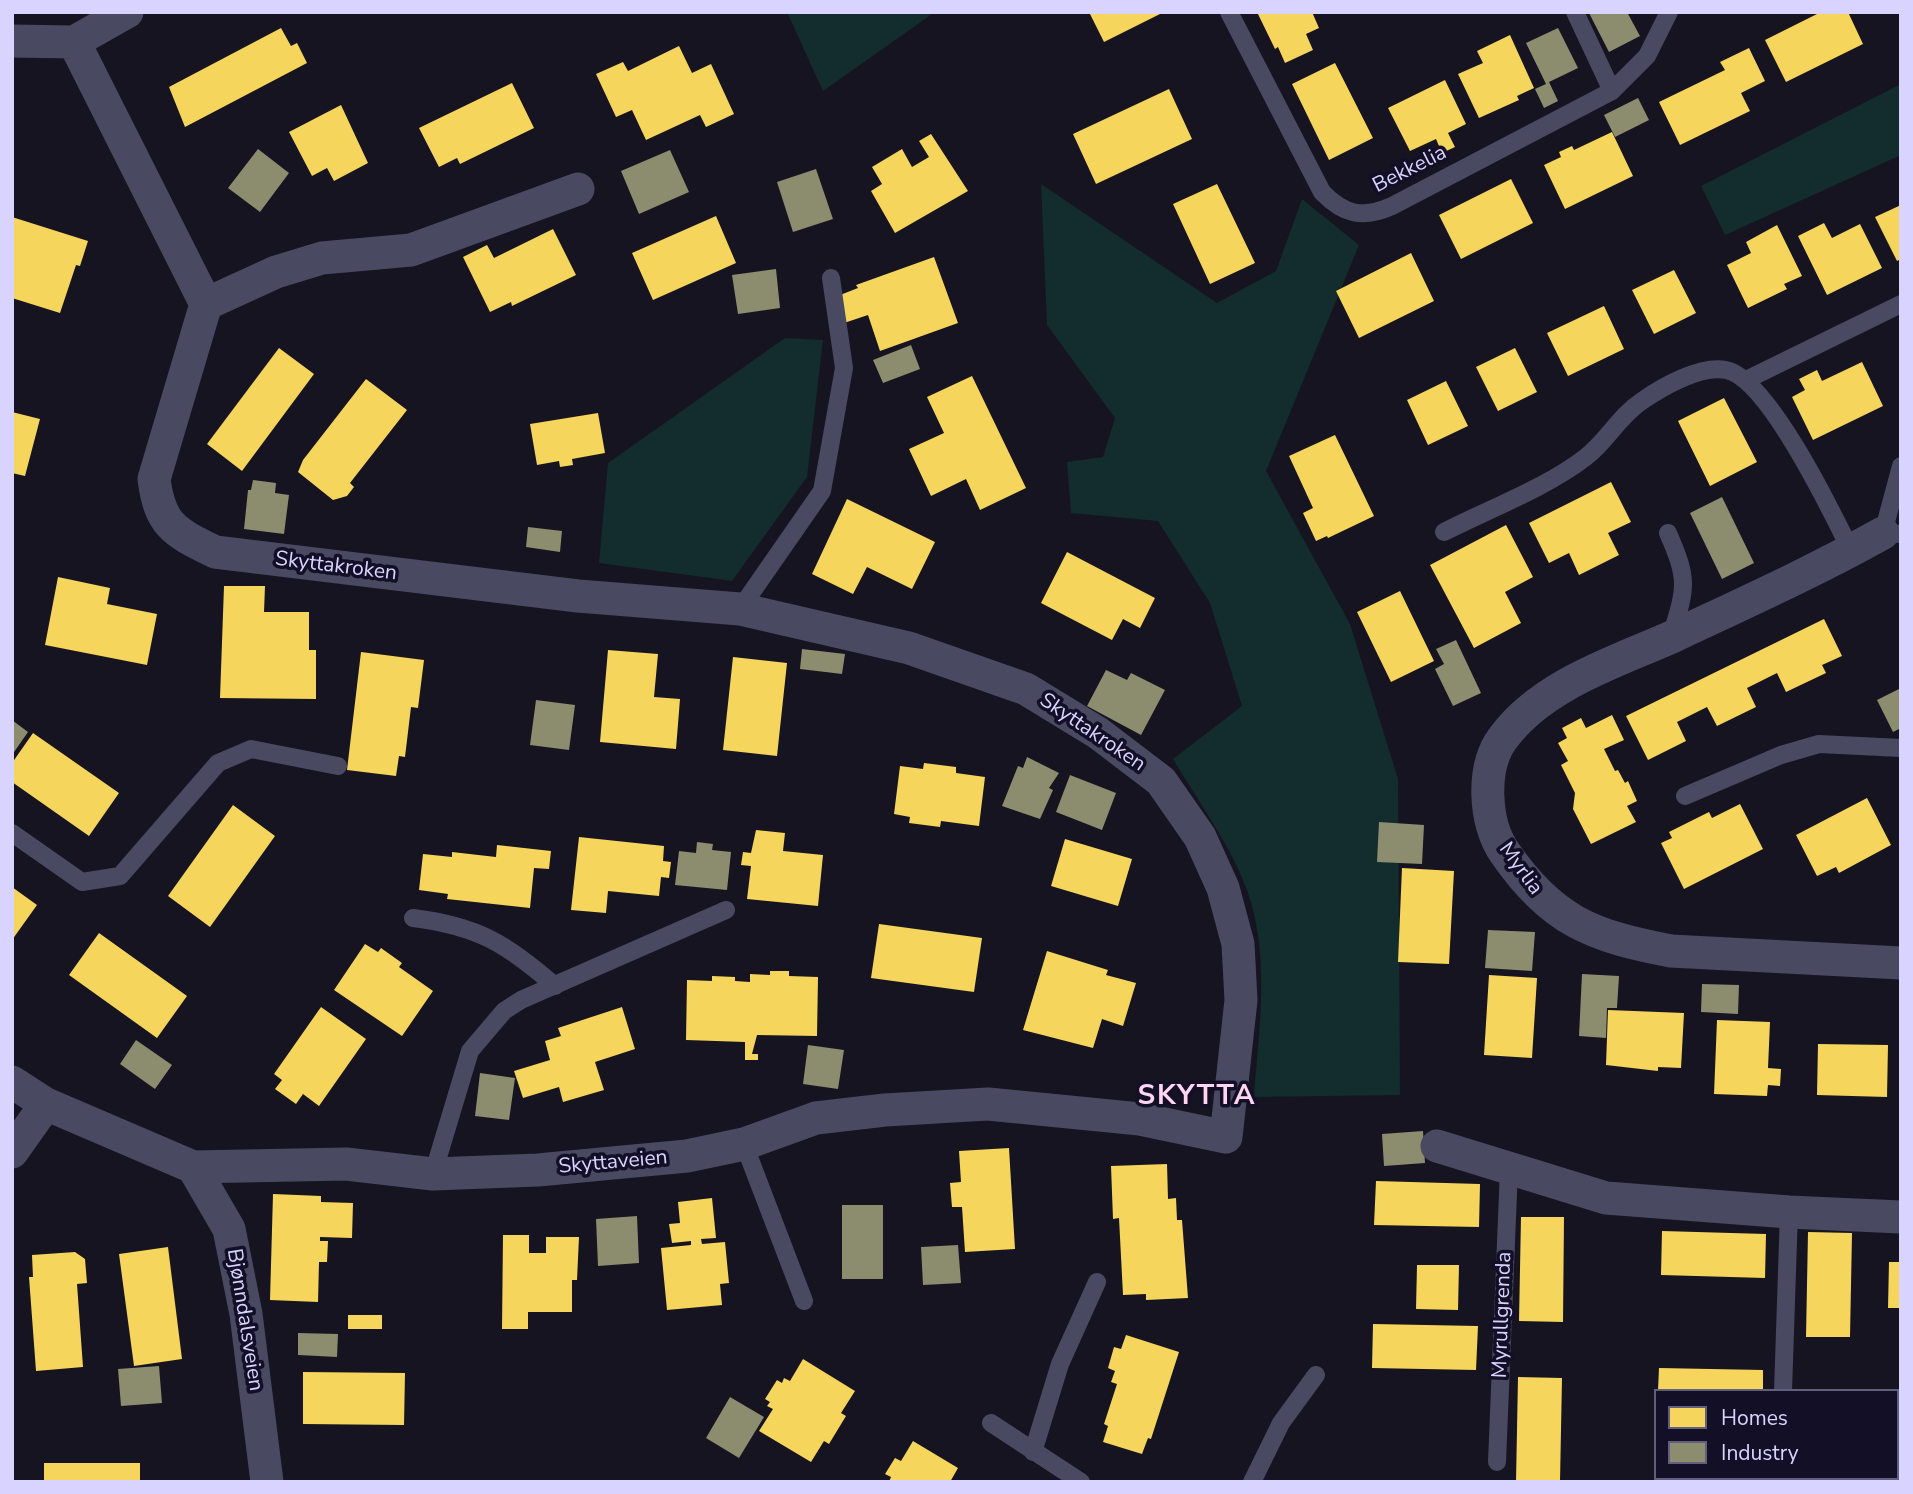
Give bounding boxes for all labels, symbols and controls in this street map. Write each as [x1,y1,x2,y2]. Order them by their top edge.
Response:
street label: Bekkelia [1369,141,1451,199]
street label: Skyttakroken [274,547,398,587]
street label: Skyttakroken [1034,688,1150,778]
street label: Myrlia [1493,838,1547,900]
district label: SKYTTA [1138,1080,1256,1114]
street label: Skyttaveien [557,1146,669,1180]
street label: Bjønndalsveien [220,1247,268,1393]
street label: Myrullgrenda [1488,1251,1518,1379]
legend [1654,1389,1899,1480]
text: Homes [1721,1404,1788,1432]
text: Industry [1721,1439,1799,1467]

